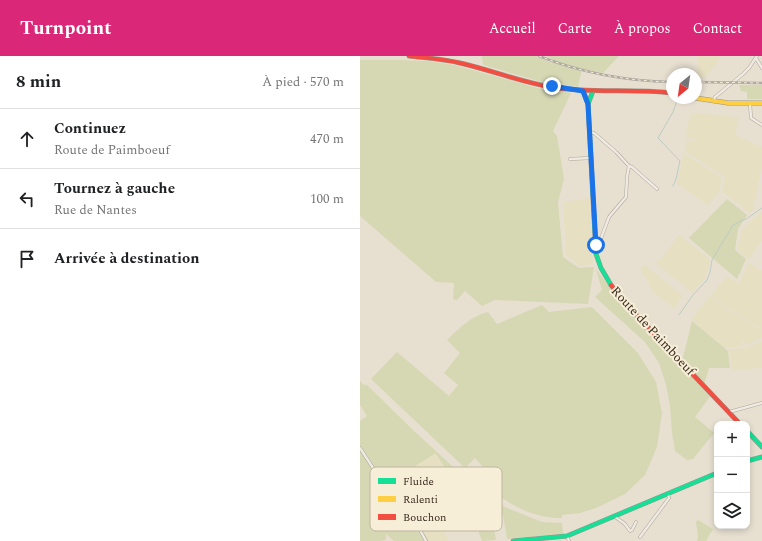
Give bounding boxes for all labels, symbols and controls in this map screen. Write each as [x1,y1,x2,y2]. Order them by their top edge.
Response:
text: Turnpoint [20,14,112,43]
text: Accueil [489,18,536,39]
text: Carte [558,18,592,39]
text: À propos [614,18,671,39]
text: Contact [693,18,742,39]
north arrow [666,68,702,104]
text: 8 min [16,69,61,95]
text: À pied · 570 m [262,72,344,92]
route end [543,77,561,95]
text: Continuez [54,117,126,140]
icon: ahead [16,128,38,150]
text: 470 m [310,129,344,149]
text: Route de Paimboeuf [54,140,170,160]
text: Tournez à gauche [54,177,175,200]
icon: left [16,188,38,210]
text: 100 m [310,189,344,209]
text: Rue de Nantes [54,200,137,220]
route start [587,236,605,254]
text: Arrivée à destination [54,247,200,270]
icon: arrive [16,248,38,270]
street label: Route de Paimboeuf [606,282,701,381]
map controls [714,421,750,529]
button: + [714,421,750,457]
button: − [714,457,750,493]
legend [370,467,502,531]
text: Fluide [403,473,434,490]
text: Ralenti [403,491,438,508]
button: layers [714,493,750,529]
text: Bouchon [403,509,446,526]

